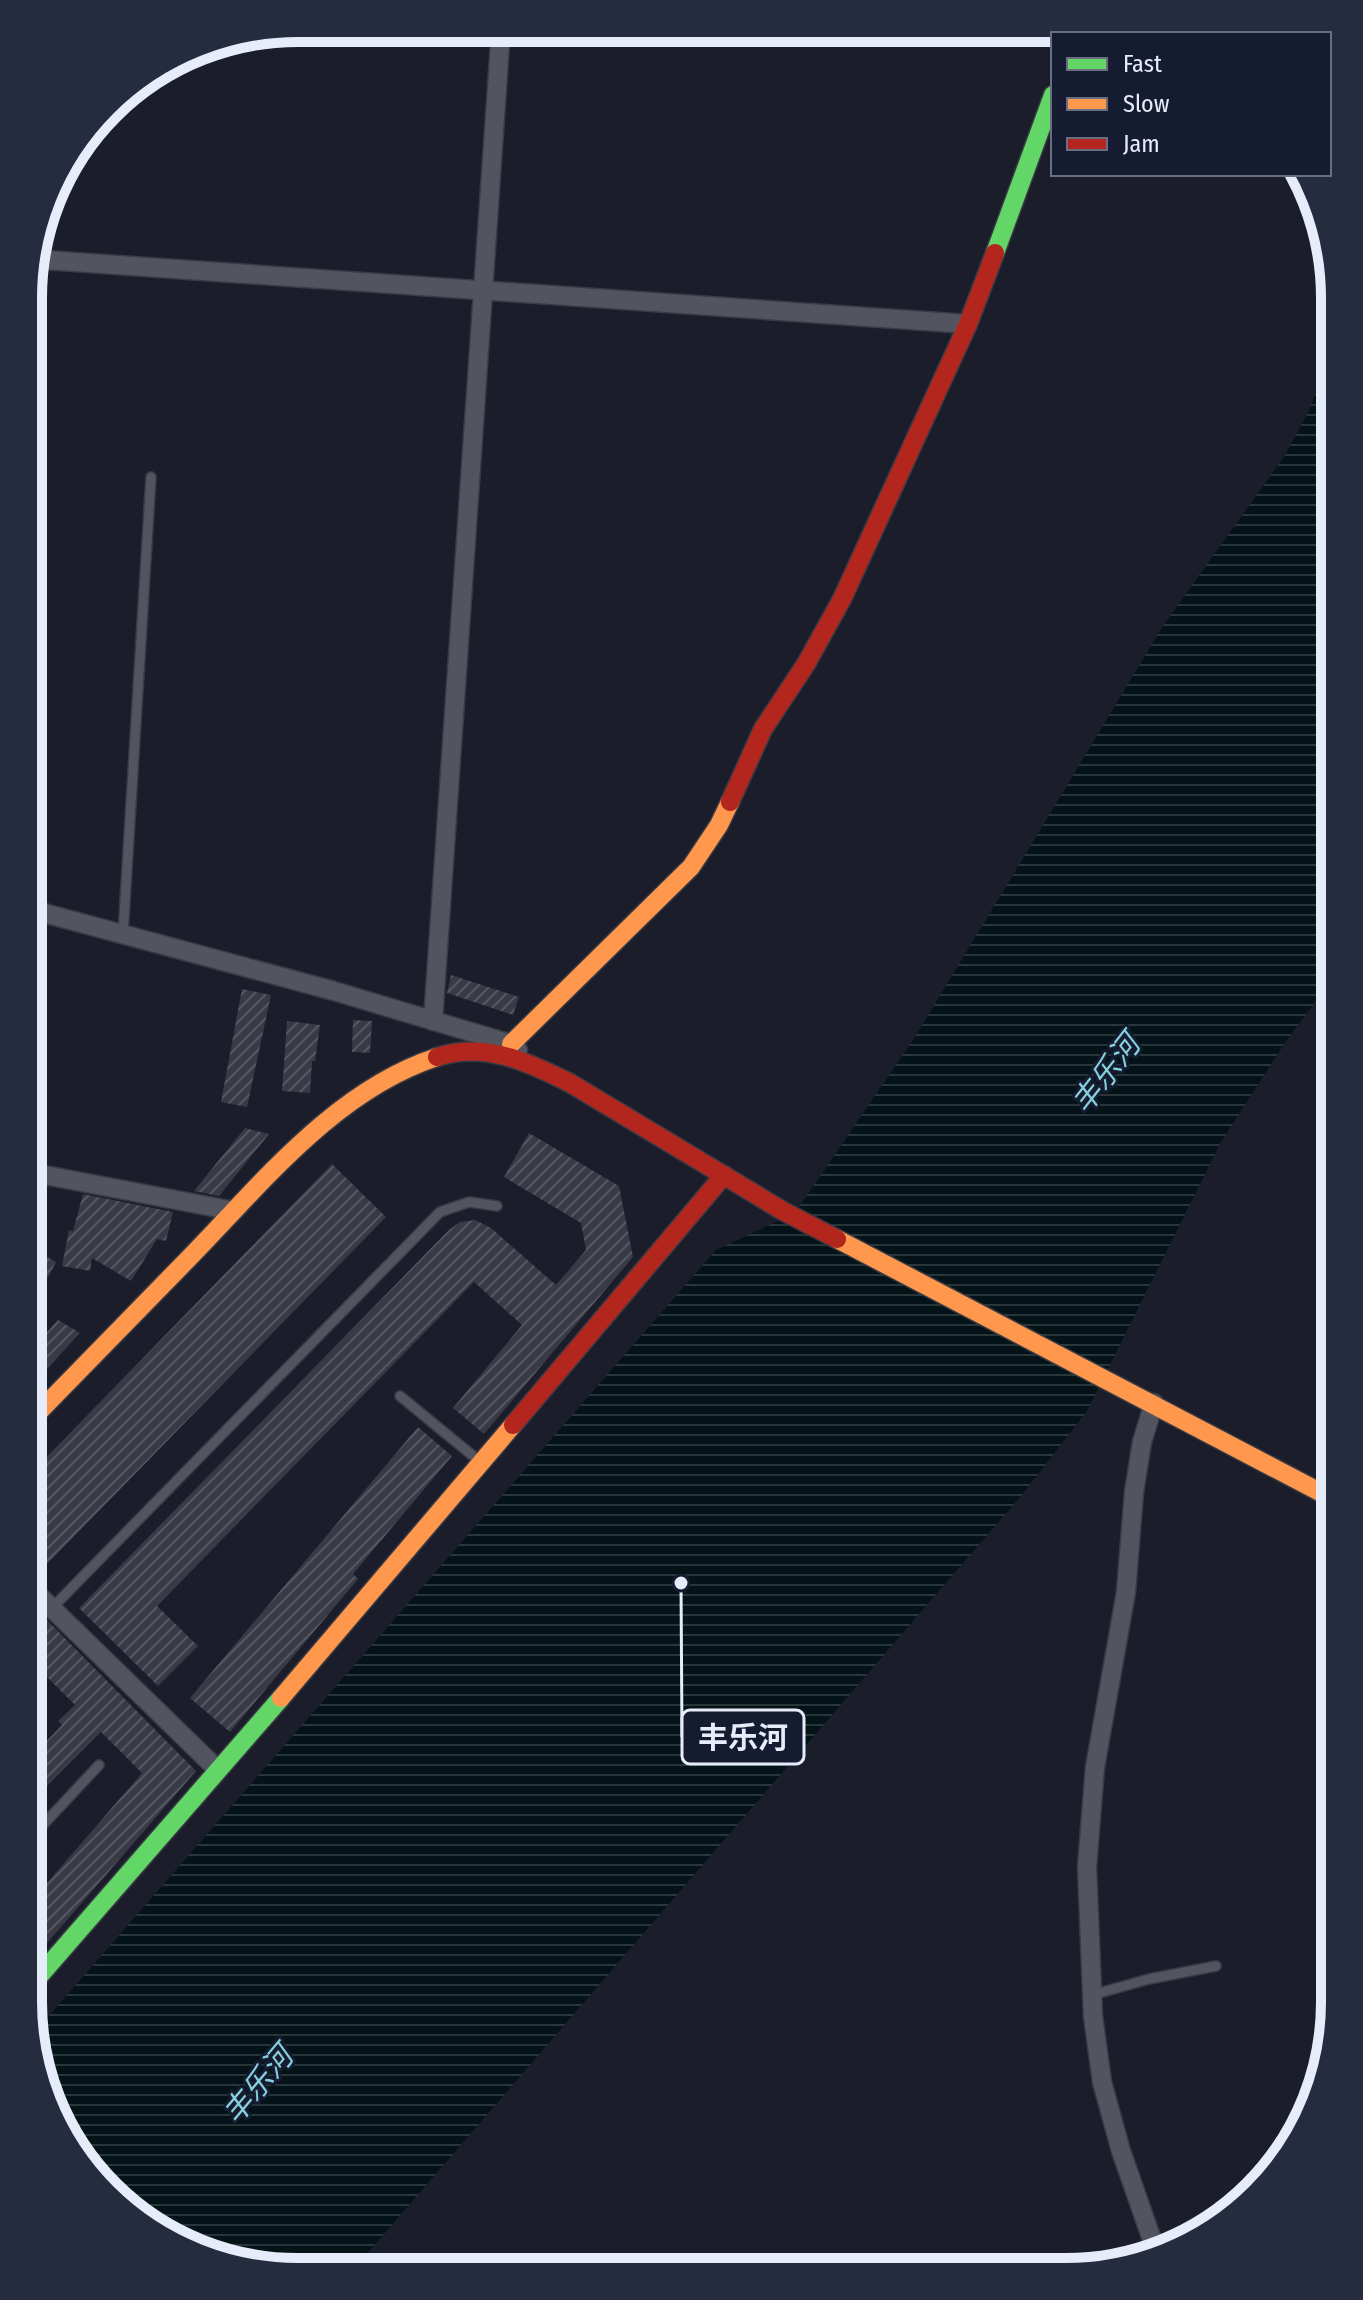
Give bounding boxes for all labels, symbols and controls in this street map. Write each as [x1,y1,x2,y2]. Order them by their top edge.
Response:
legend [1051,32,1331,176]
text: Fast [1123,50,1162,78]
text: Slow [1123,90,1170,118]
text: Jam [1123,130,1160,158]
water label: 丰乐河 [1064,1024,1151,1121]
callout: 丰乐河 [682,1710,804,1764]
text: 丰乐河 [698,1720,788,1756]
water label: 丰乐河 [215,2035,304,2131]

